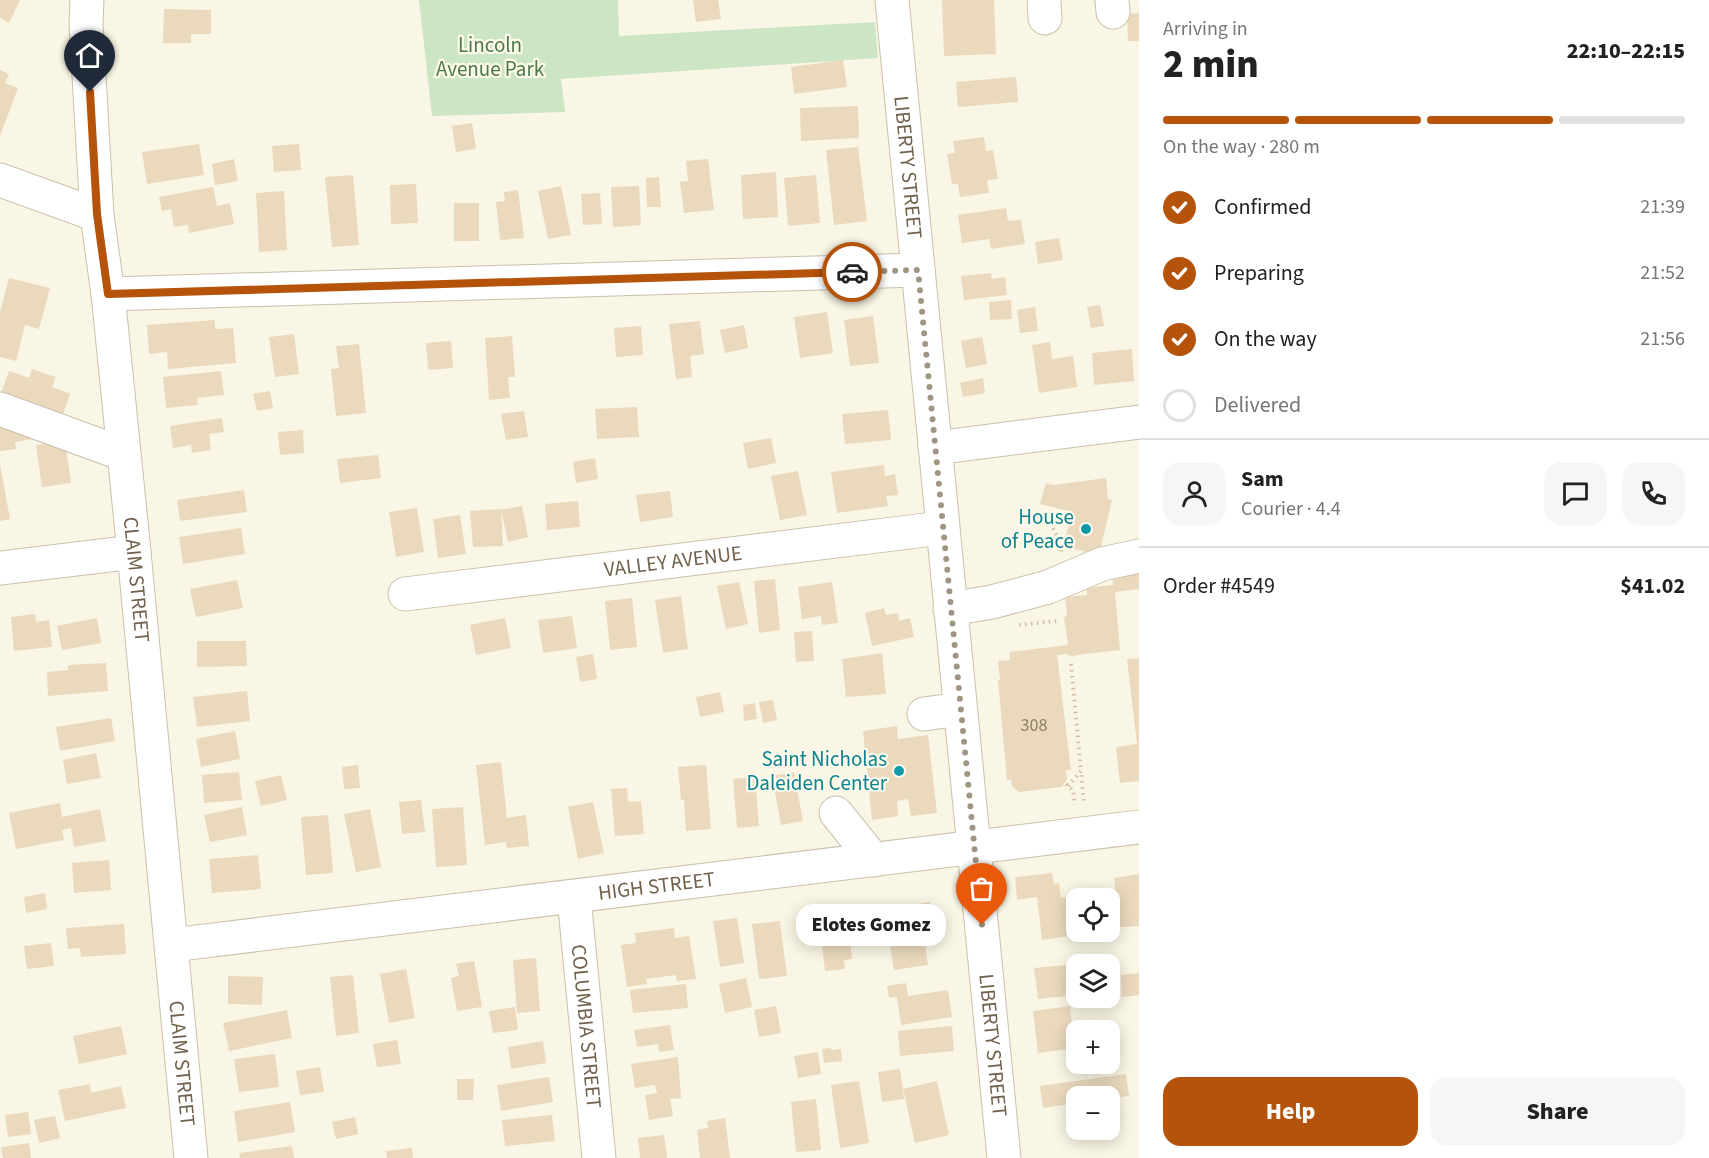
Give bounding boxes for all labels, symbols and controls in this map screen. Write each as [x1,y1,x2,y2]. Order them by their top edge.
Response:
text: Arriving in [1163,15,1248,43]
pin [64,30,115,92]
park label: Lincoln Avenue Park [436,30,545,84]
text: 22:10–22:15 [1567,35,1685,67]
text: 2 min [1163,37,1259,93]
icon: home [73,39,106,72]
street label: LIBERTY STREET [886,94,930,240]
text: On the way · 280 m [1163,133,1320,161]
icon: check [1163,191,1196,224]
text: Confirmed [1214,191,1311,223]
text: 21:39 [1640,193,1685,221]
courier [822,242,882,302]
icon: car [836,256,869,289]
icon: check [1163,257,1196,290]
text: Preparing [1214,257,1304,289]
text: 21:52 [1640,259,1685,287]
icon: check [1163,323,1196,356]
text: On the way [1214,323,1317,355]
text: 21:56 [1640,325,1685,353]
text: Delivered [1214,389,1301,421]
button: person [1163,462,1226,525]
button: chat [1544,462,1607,525]
button: phone [1622,462,1685,525]
text: Sam [1241,463,1284,495]
text: Courier · 4.4 [1241,495,1341,523]
place label: House of Peace [1001,502,1074,556]
street label: CLAIM STREET [116,515,157,644]
marker: House of Peace [1079,522,1093,536]
street label: VALLEY AVENUE [602,538,744,584]
text: Order #4549 [1163,570,1275,602]
text: $41.02 [1620,570,1685,602]
house number: 308 [1021,713,1047,738]
place label: Saint Nicholas Daleiden Center [746,744,888,798]
marker: Saint Nicholas Daleiden Center [892,764,906,778]
pin [956,863,1007,925]
street label: HIGH STREET [596,864,717,908]
icon: bag [965,872,998,905]
map controls [1066,888,1120,1140]
button: locate [1066,888,1120,942]
callout: Elotes Gomez [796,904,946,946]
text: Elotes Gomez [811,911,931,939]
street label: COLUMBIA STREET [564,943,609,1110]
button: layers [1066,954,1120,1008]
street label: LIBERTY STREET [971,972,1015,1118]
street label: CLAIM STREET [161,999,203,1128]
button: + [1066,1020,1120,1074]
button: Help [1163,1077,1418,1146]
button: Share [1430,1077,1685,1146]
button: − [1066,1086,1120,1140]

